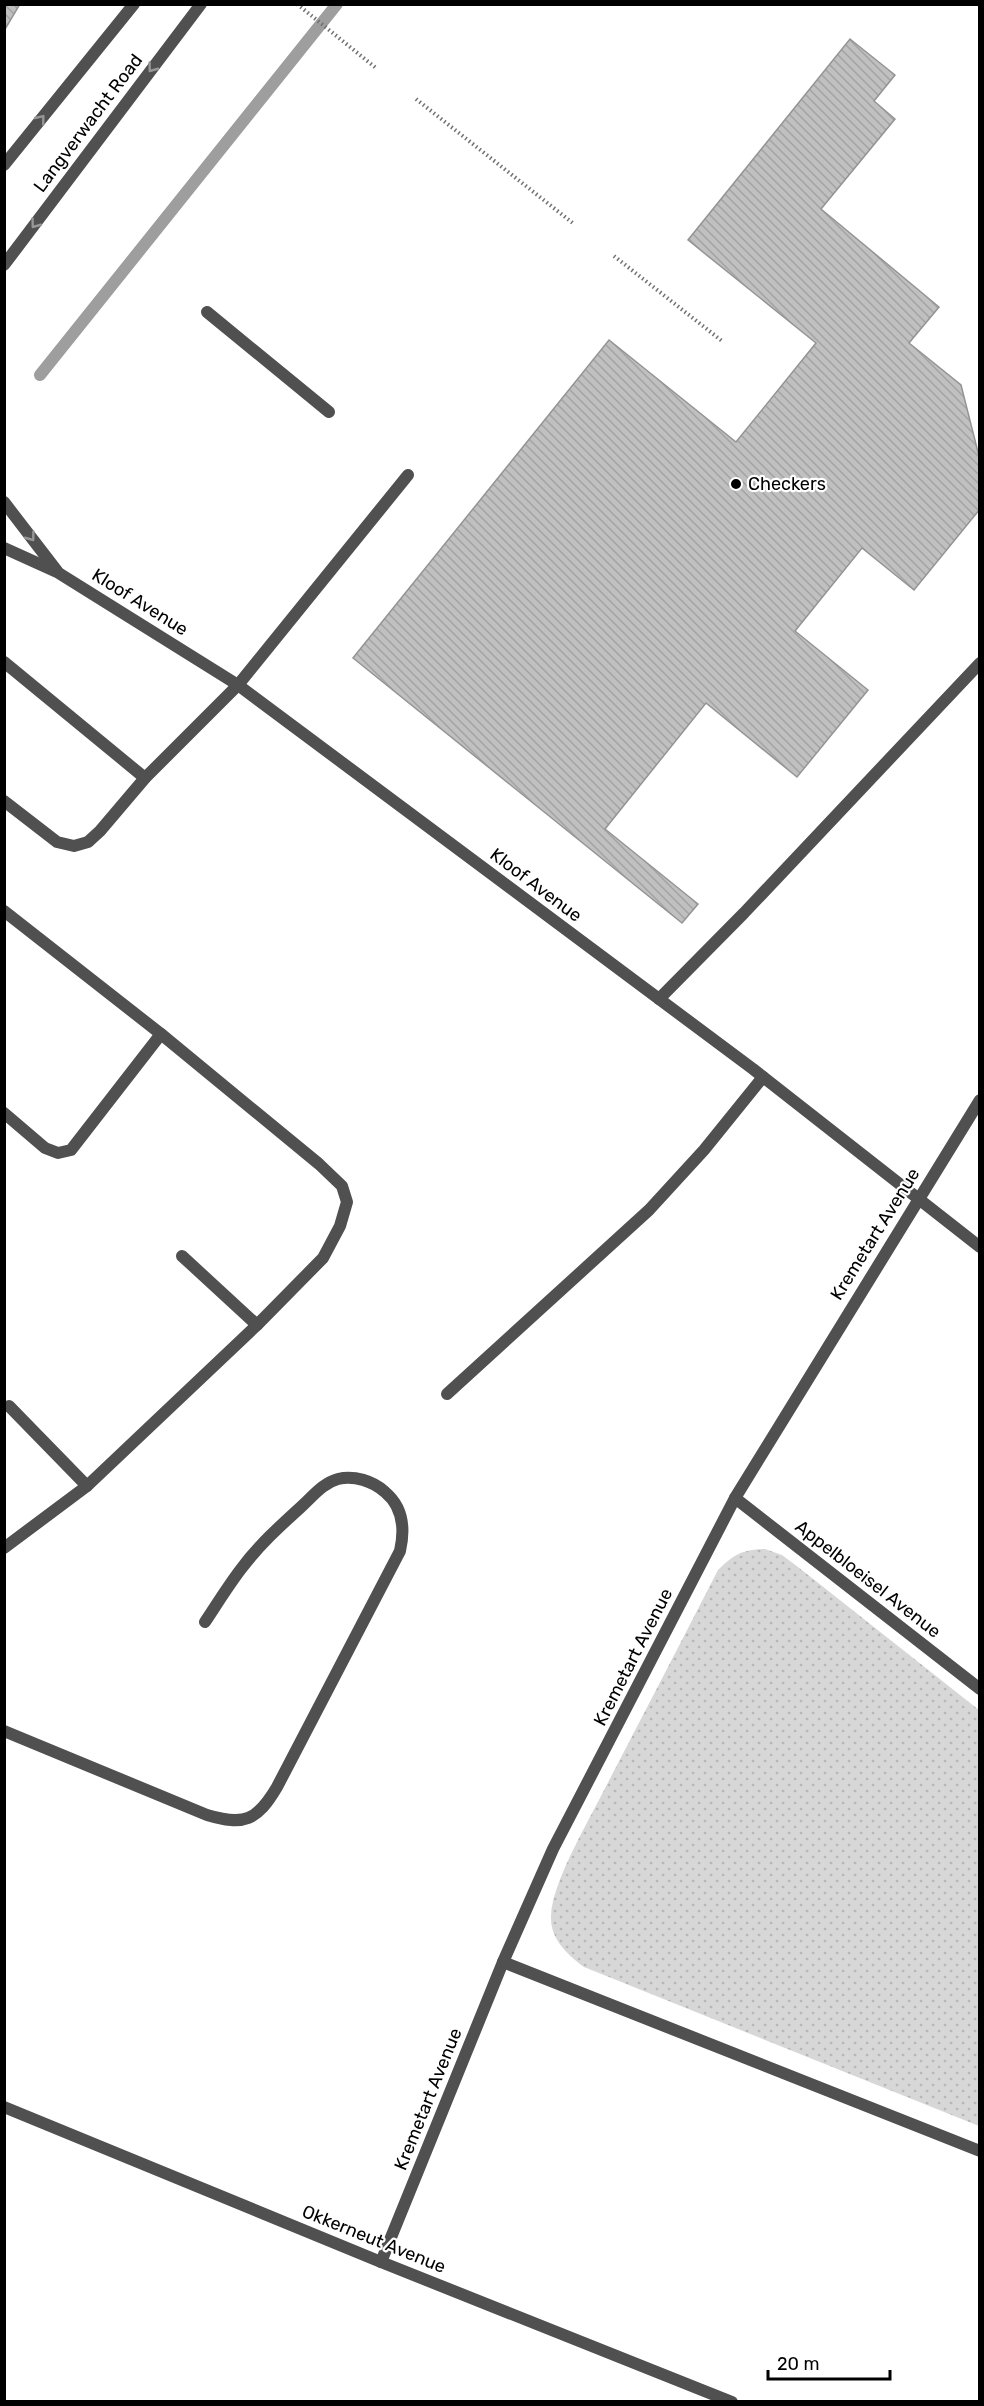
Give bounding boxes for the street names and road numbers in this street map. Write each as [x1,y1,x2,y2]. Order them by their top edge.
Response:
street label: Langverwacht Road [29,50,147,196]
street label: Kloof Avenue [88,564,192,640]
street label: Kloof Avenue [486,843,586,927]
street label: Kremetart Avenue [826,1164,924,1304]
street label: Appelbloeisel Avenue [791,1515,945,1643]
street label: Kremetart Avenue [589,1585,677,1729]
street label: Kremetart Avenue [389,2025,467,2173]
street label: Okkerneut Avenue [299,2200,449,2278]

